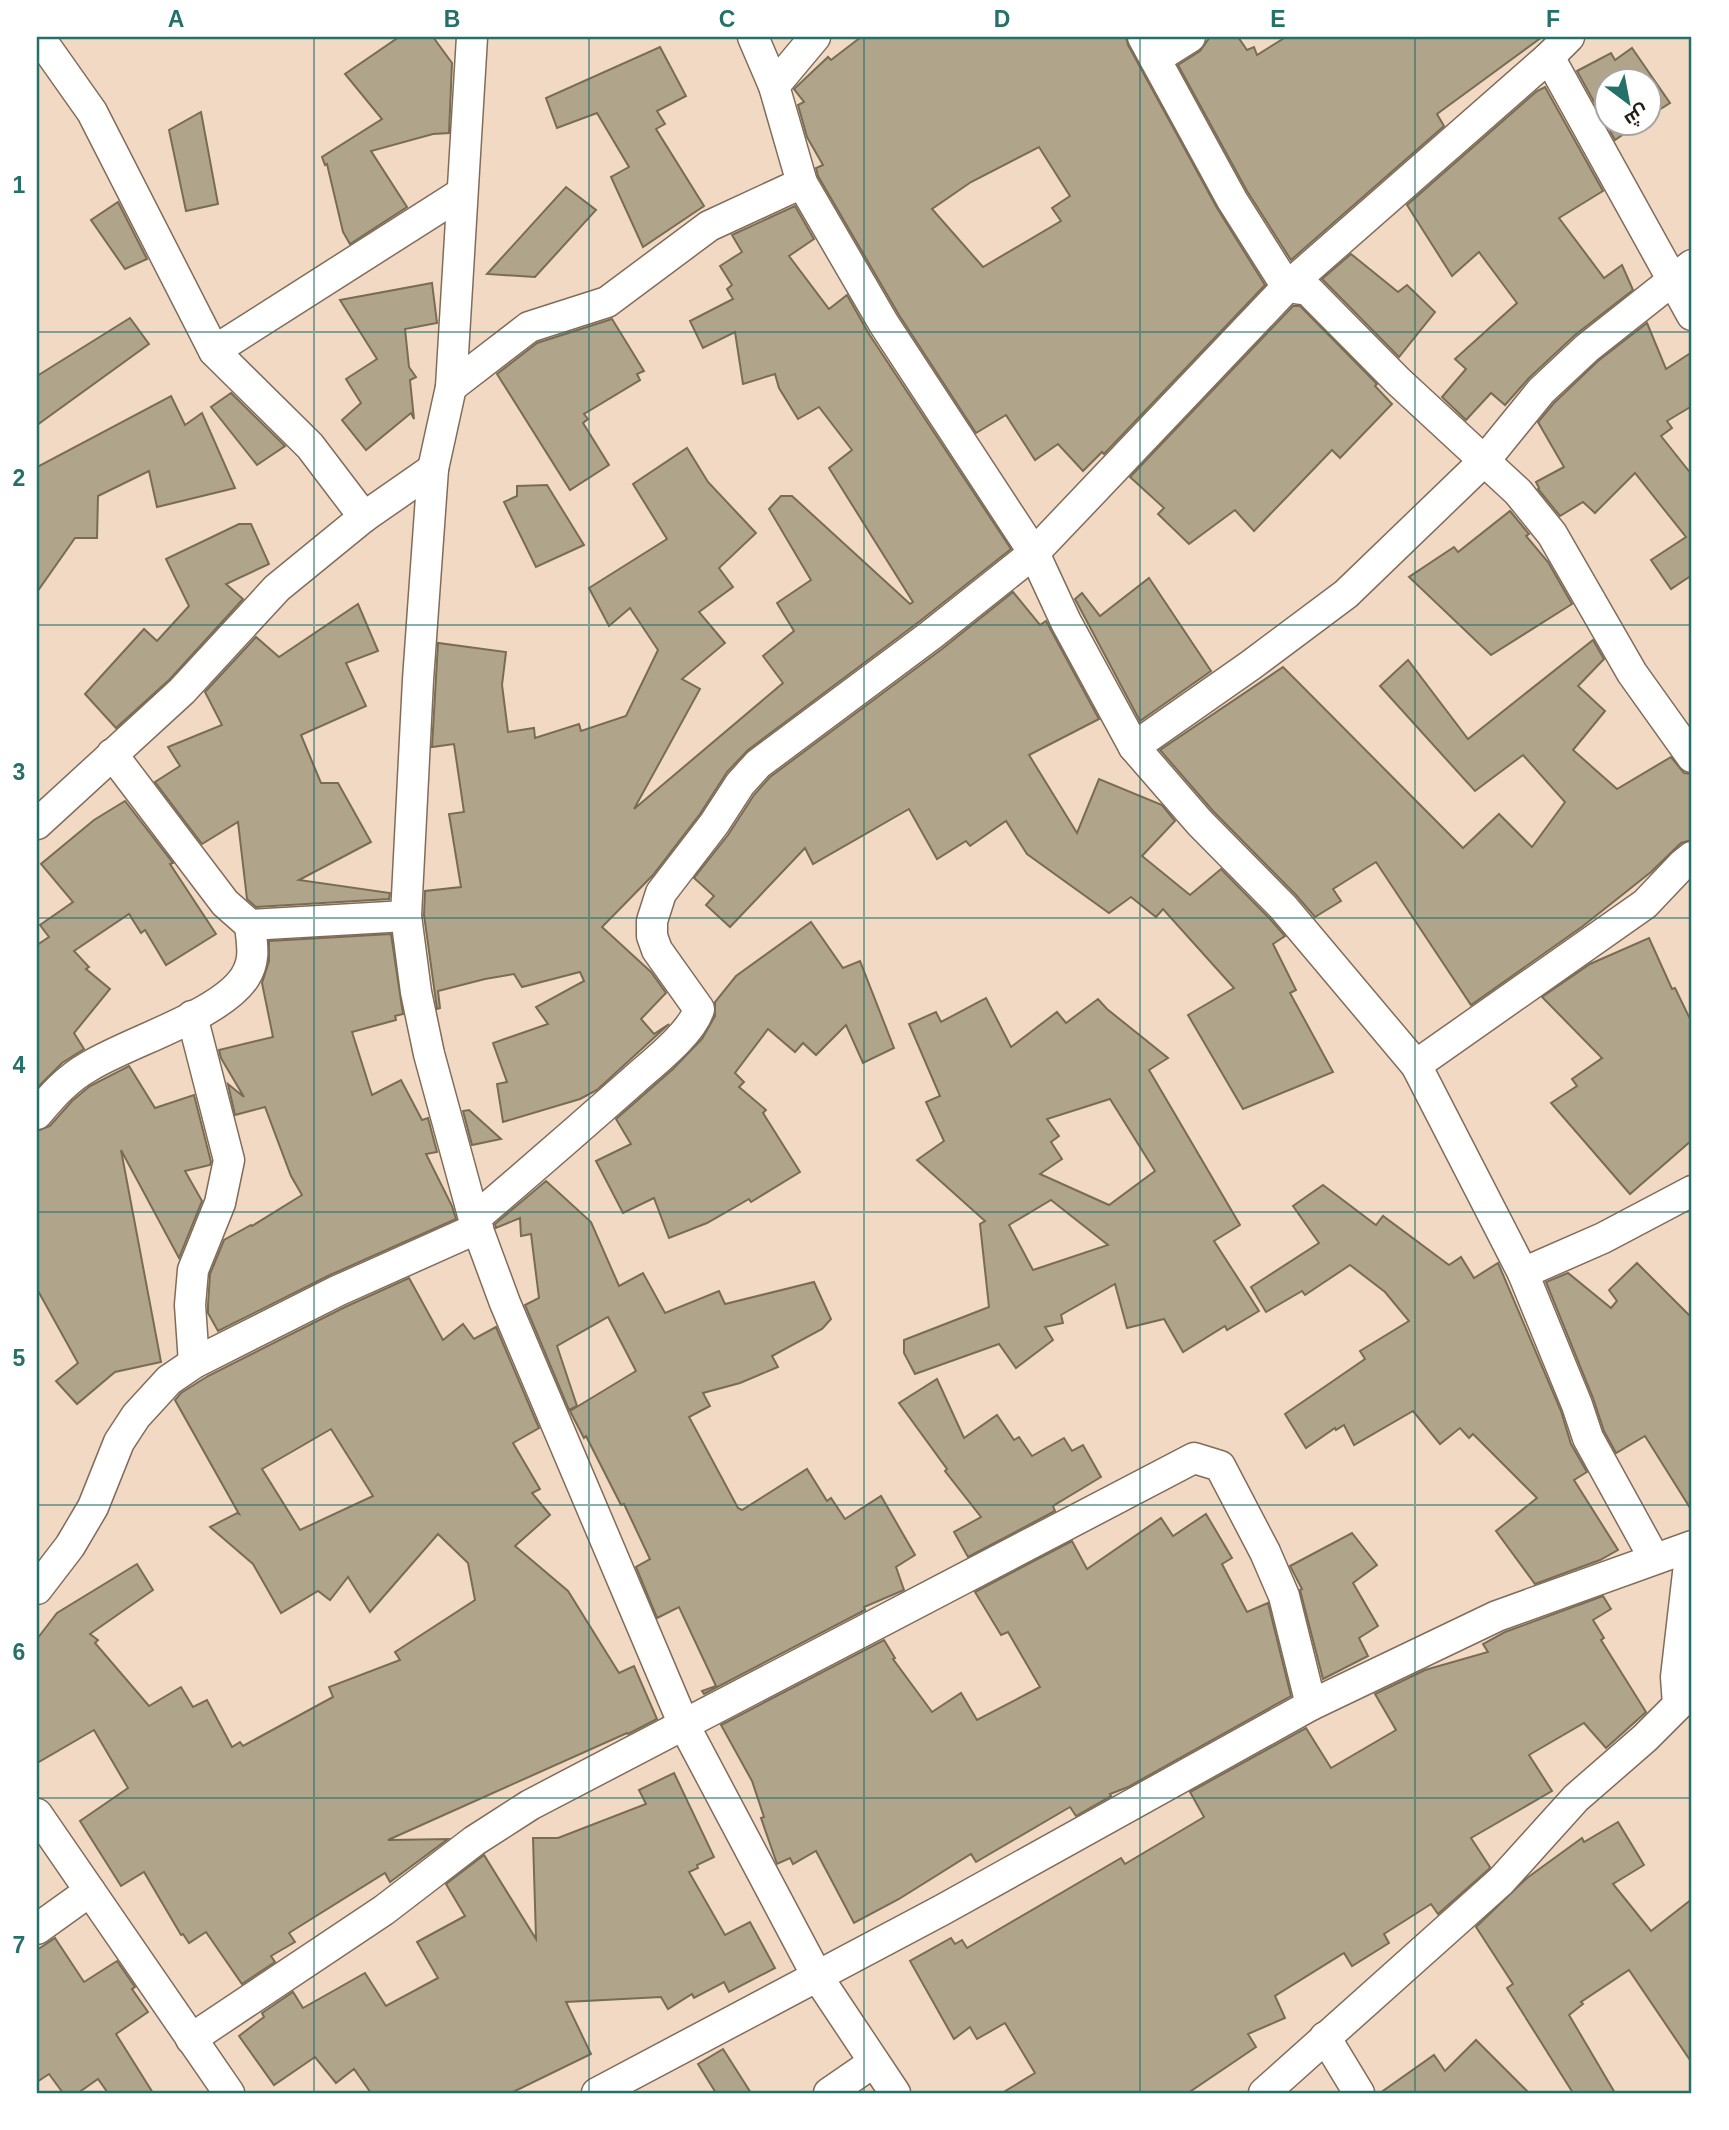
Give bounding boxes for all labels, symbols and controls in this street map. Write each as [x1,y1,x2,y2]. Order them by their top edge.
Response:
text: A [168,6,184,32]
text: B [444,6,460,32]
text: C [719,6,735,32]
text: D [994,6,1010,32]
text: E [1270,6,1286,32]
text: F [1546,6,1560,32]
north arrow [1592,66,1662,136]
text: ش [1620,100,1653,131]
text: 1 [13,172,26,198]
text: 2 [13,465,25,491]
text: 3 [13,759,25,785]
text: 4 [13,1052,26,1078]
text: 5 [13,1345,26,1371]
text: 6 [13,1639,25,1665]
text: 7 [13,1932,25,1958]

